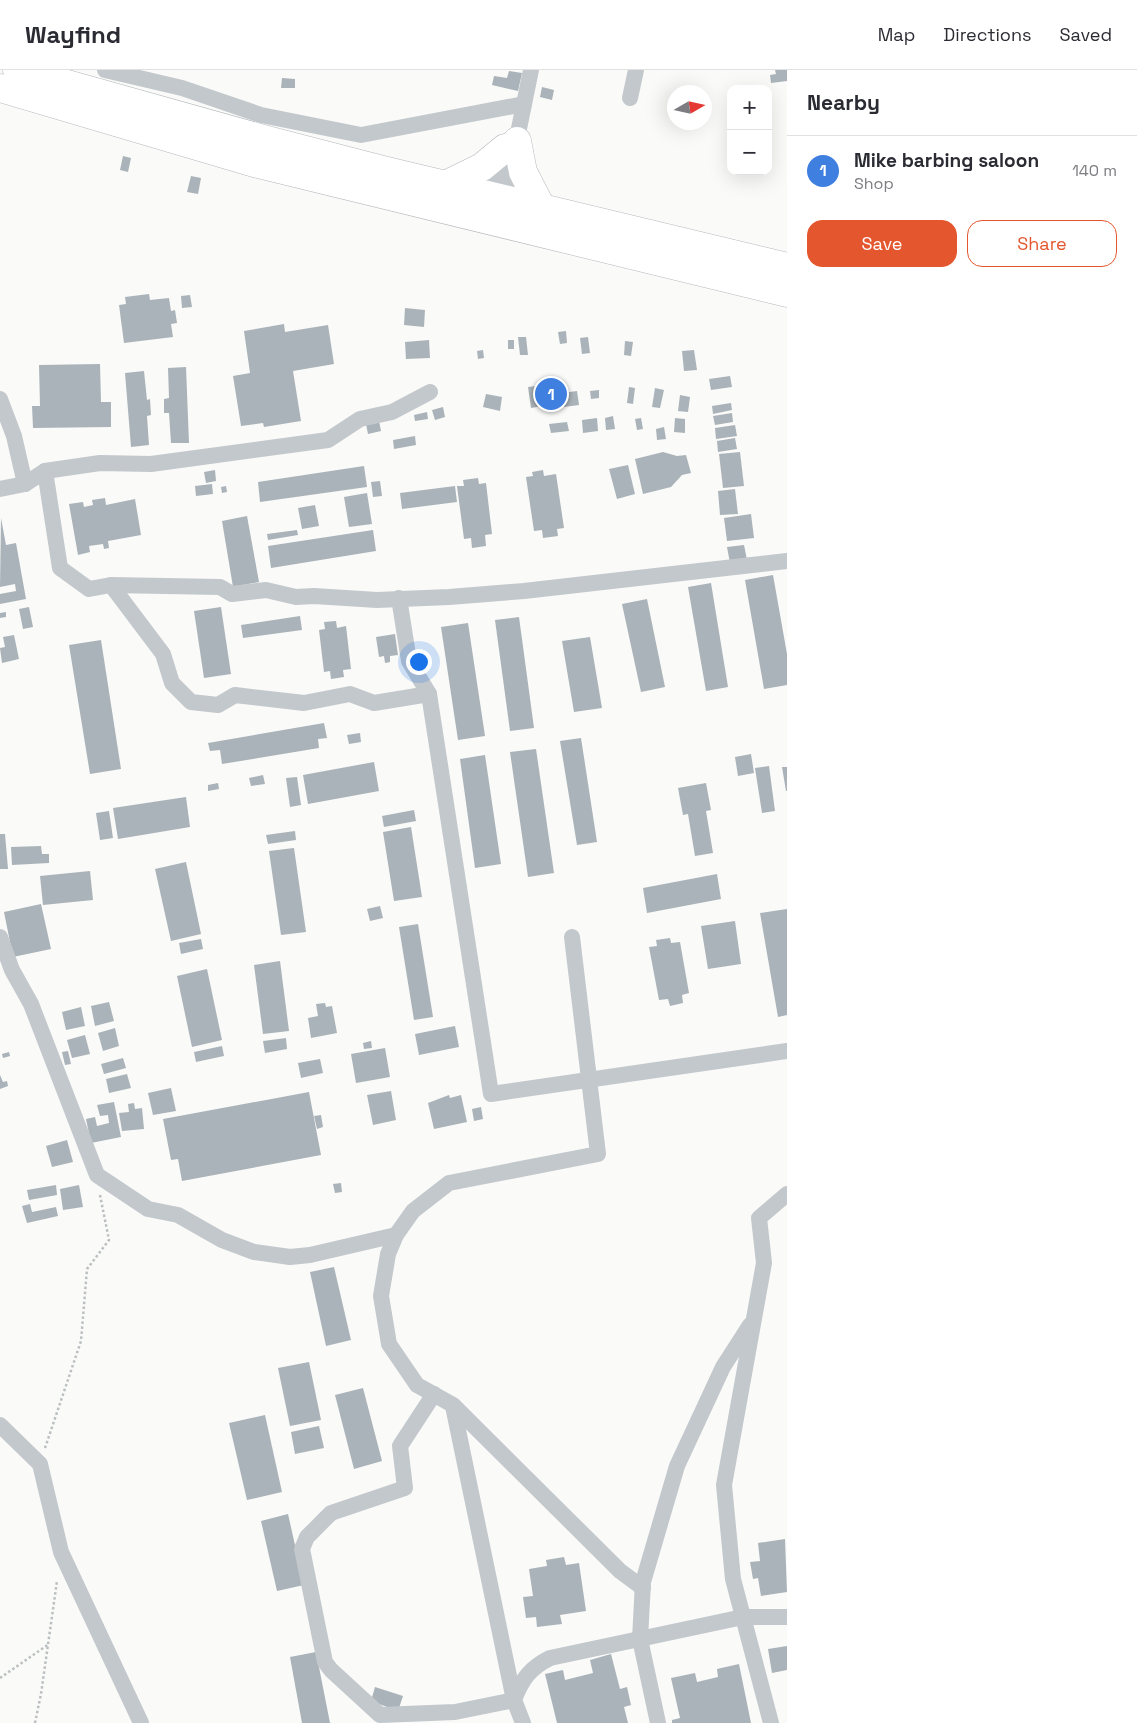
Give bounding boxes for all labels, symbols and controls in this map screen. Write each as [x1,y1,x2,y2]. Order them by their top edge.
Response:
text: Wayfind [25,19,121,50]
text: Map [878,23,915,46]
text: Directions [943,23,1032,46]
text: Saved [1060,23,1112,46]
north arrow [667,85,712,130]
map controls [727,85,772,175]
button: + [727,85,772,130]
text: Nearby [807,89,880,116]
button: − [727,130,772,175]
text: Mike barbing saloon [854,148,1039,173]
text: 1 [819,160,827,181]
text: 140 m [1072,160,1117,181]
text: Shop [854,173,894,194]
button: Save [807,220,957,267]
button: Share [967,220,1117,267]
pin: 1 [535,375,567,413]
your location [406,649,432,675]

